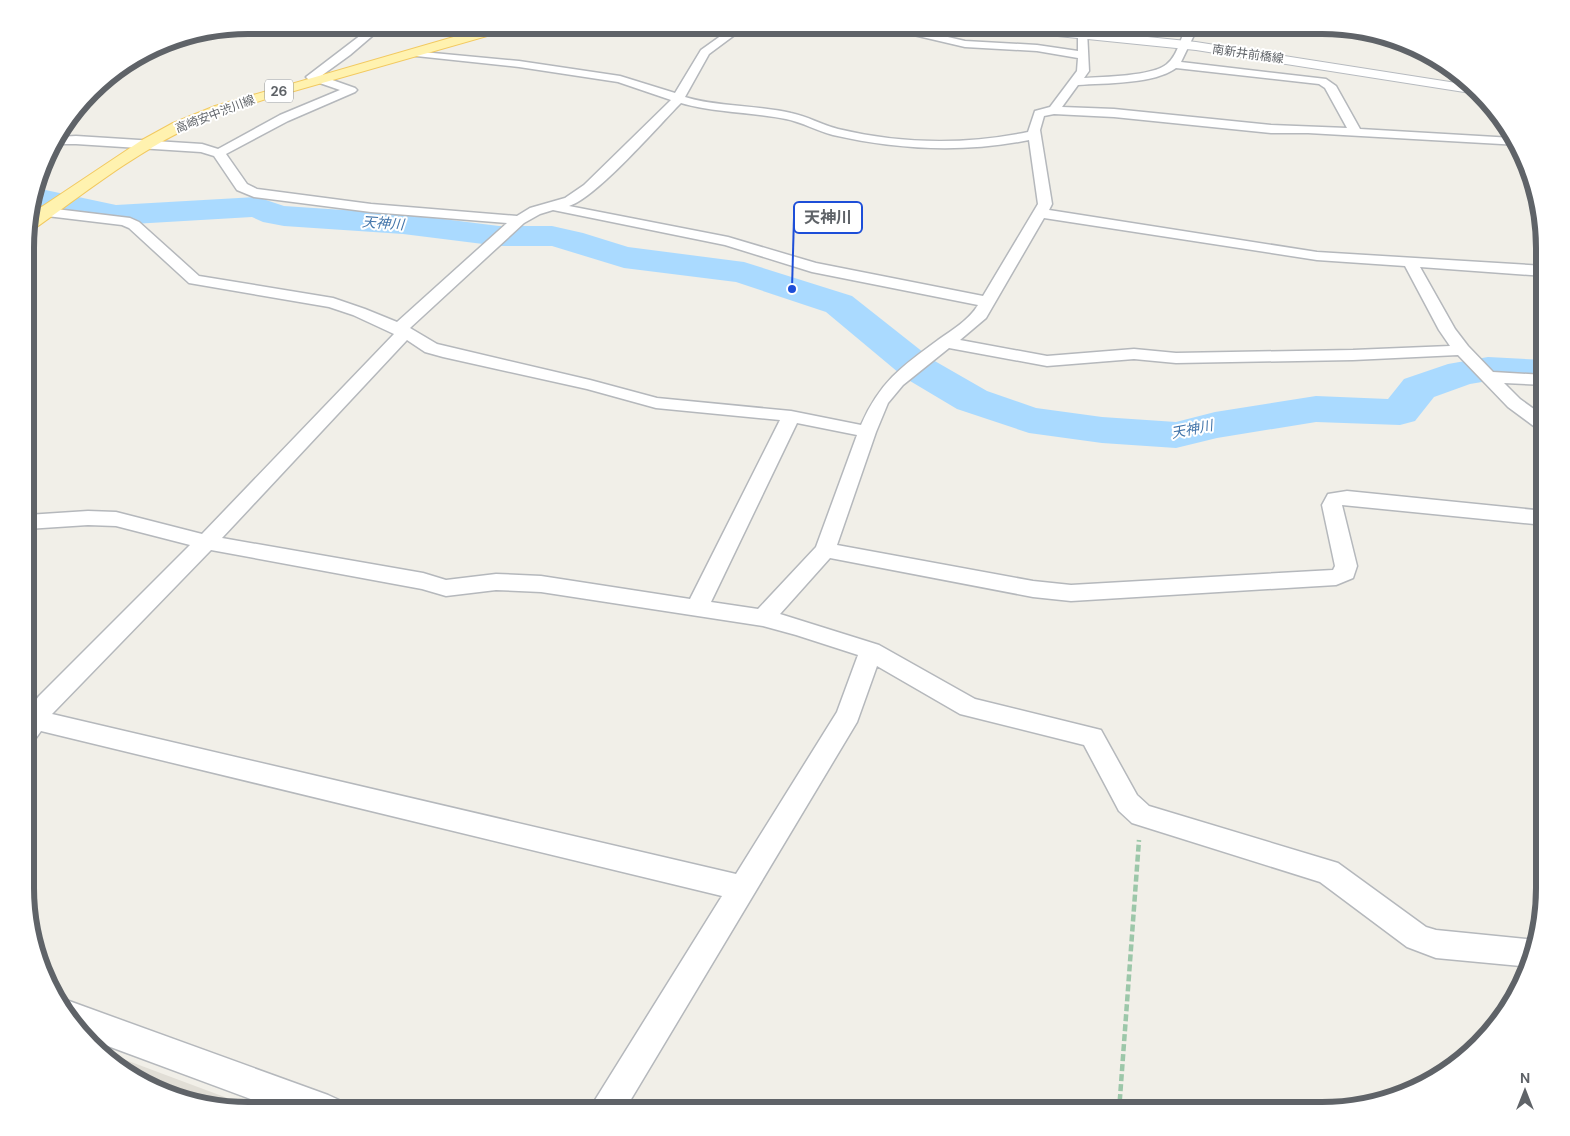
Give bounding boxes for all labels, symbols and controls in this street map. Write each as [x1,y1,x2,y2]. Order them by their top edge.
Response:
street label: 南新井前橋線 [1211,41,1285,67]
road number: 26 [265,80,293,102]
street label: 高崎安中渋川線 [173,91,257,137]
callout: 天神川 [794,202,862,233]
text: 天神川 [804,207,852,228]
water label: 天神川 [361,213,407,234]
water label: 天神川 [1170,416,1216,442]
north arrow [1500,1066,1550,1116]
text: N [1520,1069,1530,1087]

